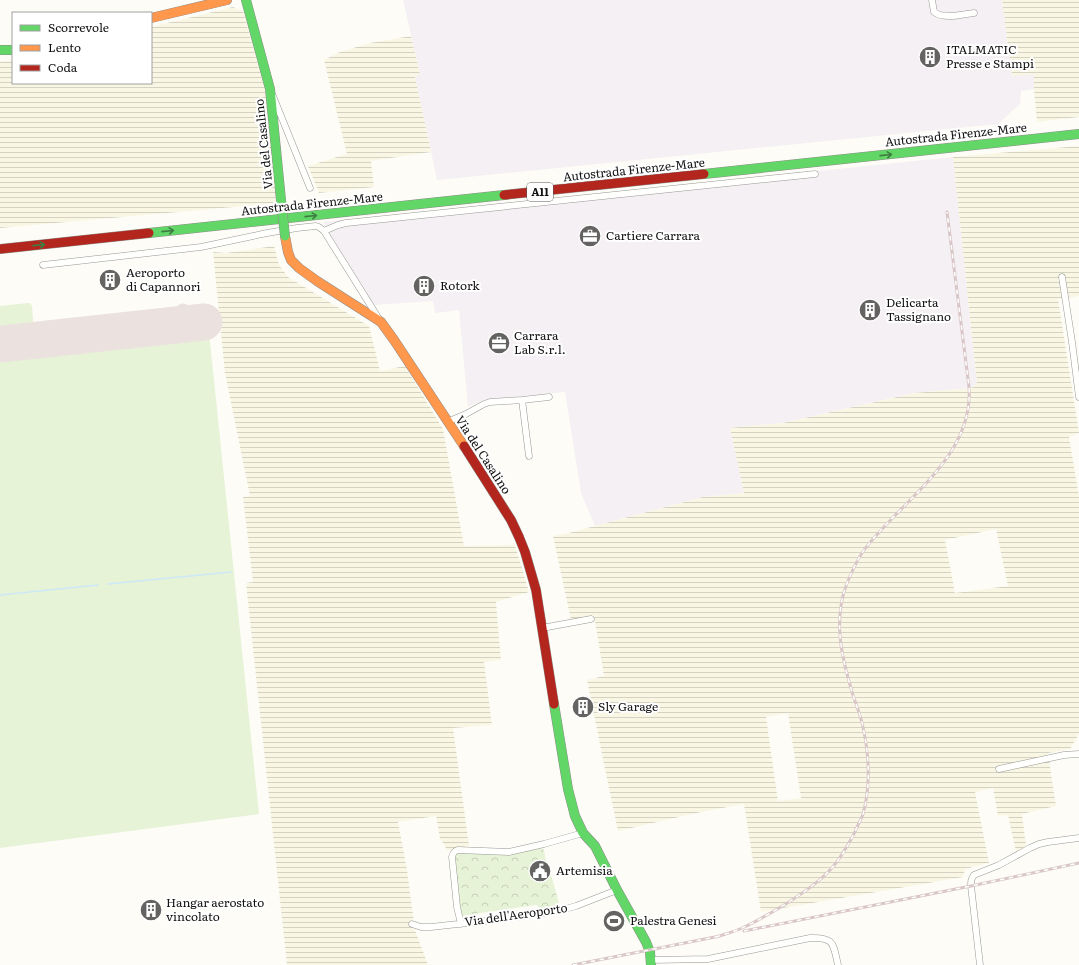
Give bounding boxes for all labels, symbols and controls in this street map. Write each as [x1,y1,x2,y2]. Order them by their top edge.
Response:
legend [12,12,152,84]
text: Scorrevole [48,18,109,36]
text: Lento [48,38,81,56]
place label: ITALMATIC Presse e Stampi [946,40,1034,72]
building icon: ITALMATIC Presse e Stampi [917,44,943,70]
text: Coda [48,58,78,76]
street label: Via del Casalino [249,98,277,190]
street label: Autostrada Firenze-Mare [884,118,1028,150]
one-way arrow [879,151,892,159]
street label: Autostrada Firenze-Mare [562,153,706,185]
road number: A11 [527,183,553,201]
street label: Autostrada Firenze-Mare [240,187,384,219]
one-way arrow [304,212,317,219]
office icon: Cartiere Carrara [577,223,603,249]
place label: Cartiere Carrara [606,226,700,244]
one-way arrow [161,227,174,235]
one-way arrow [32,241,45,248]
place label: Aeroporto di Capannori [126,263,200,295]
building icon: Aeroporto di Capannori [97,267,123,293]
building icon: Rotork [411,273,437,299]
place label: Rotork [440,276,480,294]
place label: Delicarta Tassignano [886,293,951,325]
building icon: Delicarta Tassignano [857,297,883,323]
place label: Carrara Lab S.r.l. [514,326,566,358]
office icon: Carrara Lab S.r.l. [486,330,512,356]
street label: Via del Casalino [452,412,516,497]
building icon: Sly Garage [570,694,596,720]
place label: Sly Garage [598,697,658,715]
public building icon: Artemisia [527,858,553,884]
place label: Artemisia [556,861,613,879]
place label: Hangar aerostato vincolato [166,893,264,925]
building icon: Hangar aerostato vincolato [138,897,164,923]
street label: Via dell'Aeroporto [463,898,568,930]
sports icon: Palestra Genesi [601,908,627,934]
place label: Palestra Genesi [630,911,717,929]

